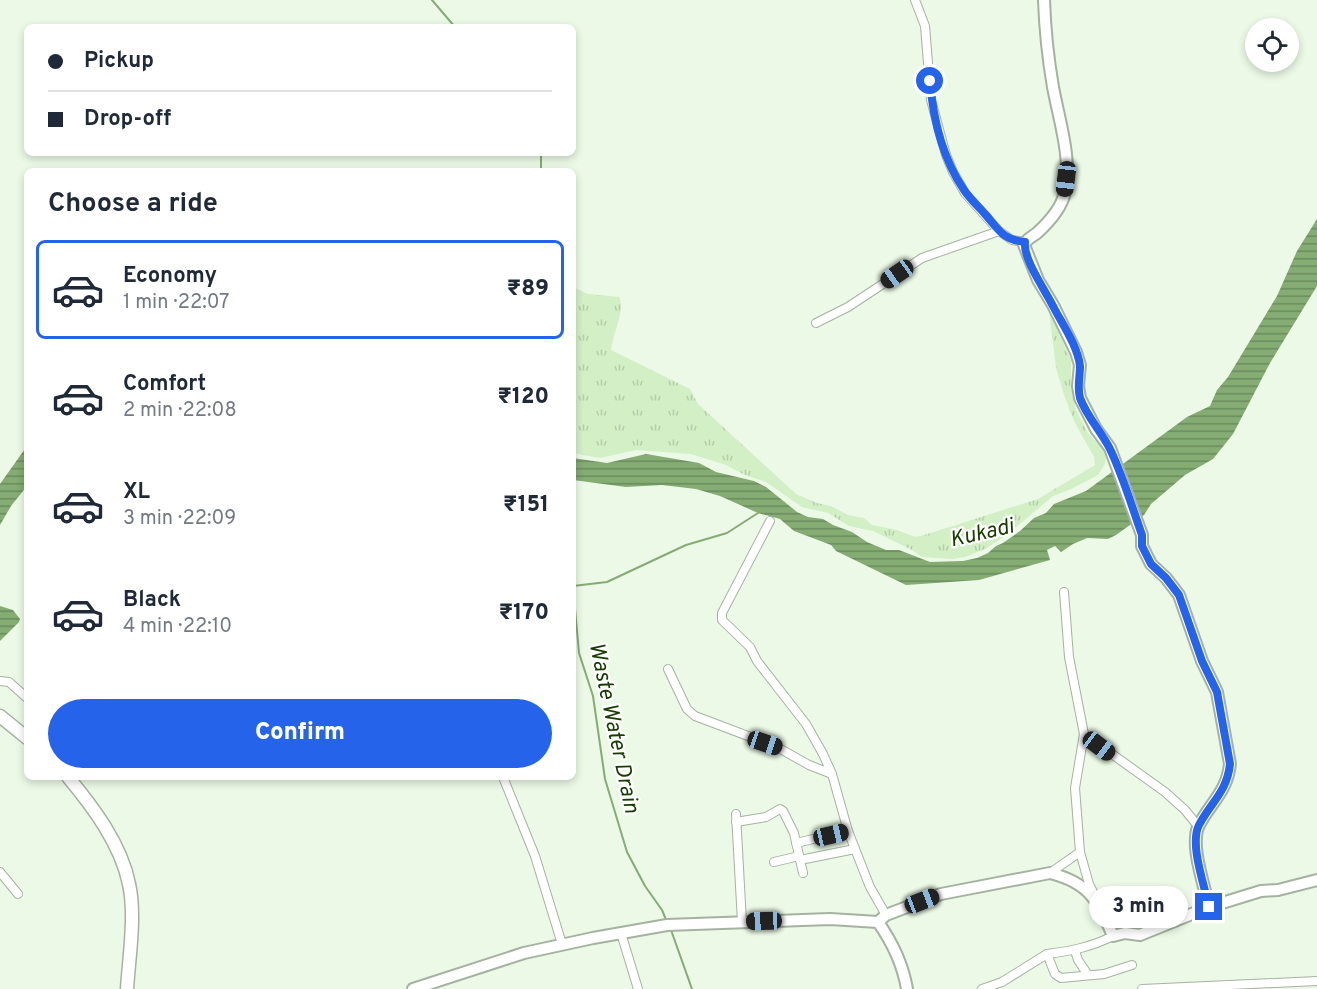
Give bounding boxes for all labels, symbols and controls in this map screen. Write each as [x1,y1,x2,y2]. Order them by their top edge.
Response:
map controls [1245,18,1299,72]
button: locate [1245,18,1299,72]
text: Pickup [84,48,154,75]
route start [916,67,943,94]
text: Drop-off [84,106,171,133]
car [1055,160,1077,198]
text: Choose a ride [48,187,218,221]
car [877,256,917,292]
icon: car [51,263,105,317]
text: Economy [123,263,217,290]
text: ₹89 [507,276,549,303]
text: 1 min · 22:07 [123,290,230,316]
icon: car [51,371,105,425]
text: Comfort [123,371,206,398]
text: ₹120 [497,384,549,411]
text: 2 min · 22:08 [123,398,237,424]
icon: car [51,479,105,533]
text: XL [123,479,150,506]
text: ₹151 [503,492,549,519]
text: 3 min · 22:09 [123,506,236,532]
water label: Kukadi [947,513,1018,554]
icon: car [51,587,105,641]
text: Black [123,587,181,614]
text: ₹170 [499,600,549,627]
text: 4 min · 22:10 [123,614,232,640]
water label: Waste Water Drain [582,640,644,816]
button: Confirm [48,699,552,768]
car [1079,728,1119,764]
car [745,729,785,757]
car [811,822,851,848]
car [902,886,942,916]
callout: 3 min [1089,886,1188,928]
route end [1195,893,1222,920]
text: 3 min [1112,894,1165,920]
car [746,911,782,931]

